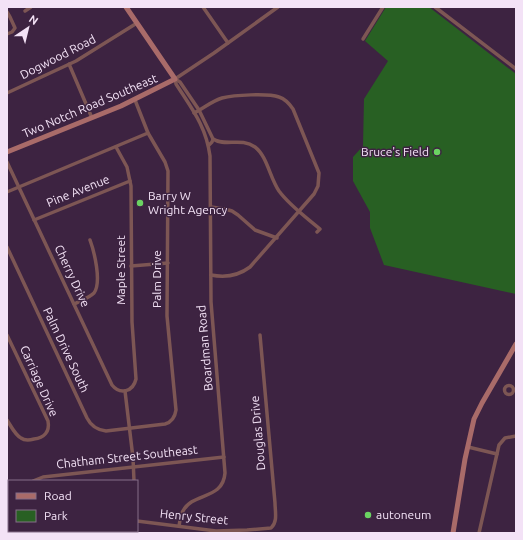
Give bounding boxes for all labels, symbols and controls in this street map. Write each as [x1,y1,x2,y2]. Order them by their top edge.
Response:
north arrow [8,8,48,48]
text: N [27,13,41,27]
street label: Dogwood Road [18,32,98,81]
street label: Two Notch Road Southeast [20,71,159,140]
place label: Bruce's Field [361,145,429,158]
marker: Bruce's Field [432,147,442,157]
street label: Pine Avenue [44,172,111,209]
place label: Barry W Wright Agency [148,189,228,216]
marker: Barry W Wright Agency [135,198,145,208]
street label: Maple Street [114,235,127,305]
street label: Cherry Drive [52,243,93,309]
street label: Palm Drive [150,250,163,308]
street label: Palm Drive South [41,305,92,394]
street label: Boardman Road [194,305,215,392]
street label: Carriage Drive [18,343,61,418]
street label: Douglas Drive [248,395,267,471]
street label: Chatham Street Southeast [56,443,198,470]
legend [8,480,138,532]
text: Road [44,489,72,502]
street label: Henry Street [159,506,229,527]
place label: autoneum [376,508,431,521]
text: Park [44,509,68,522]
marker: autoneum [363,510,373,520]

